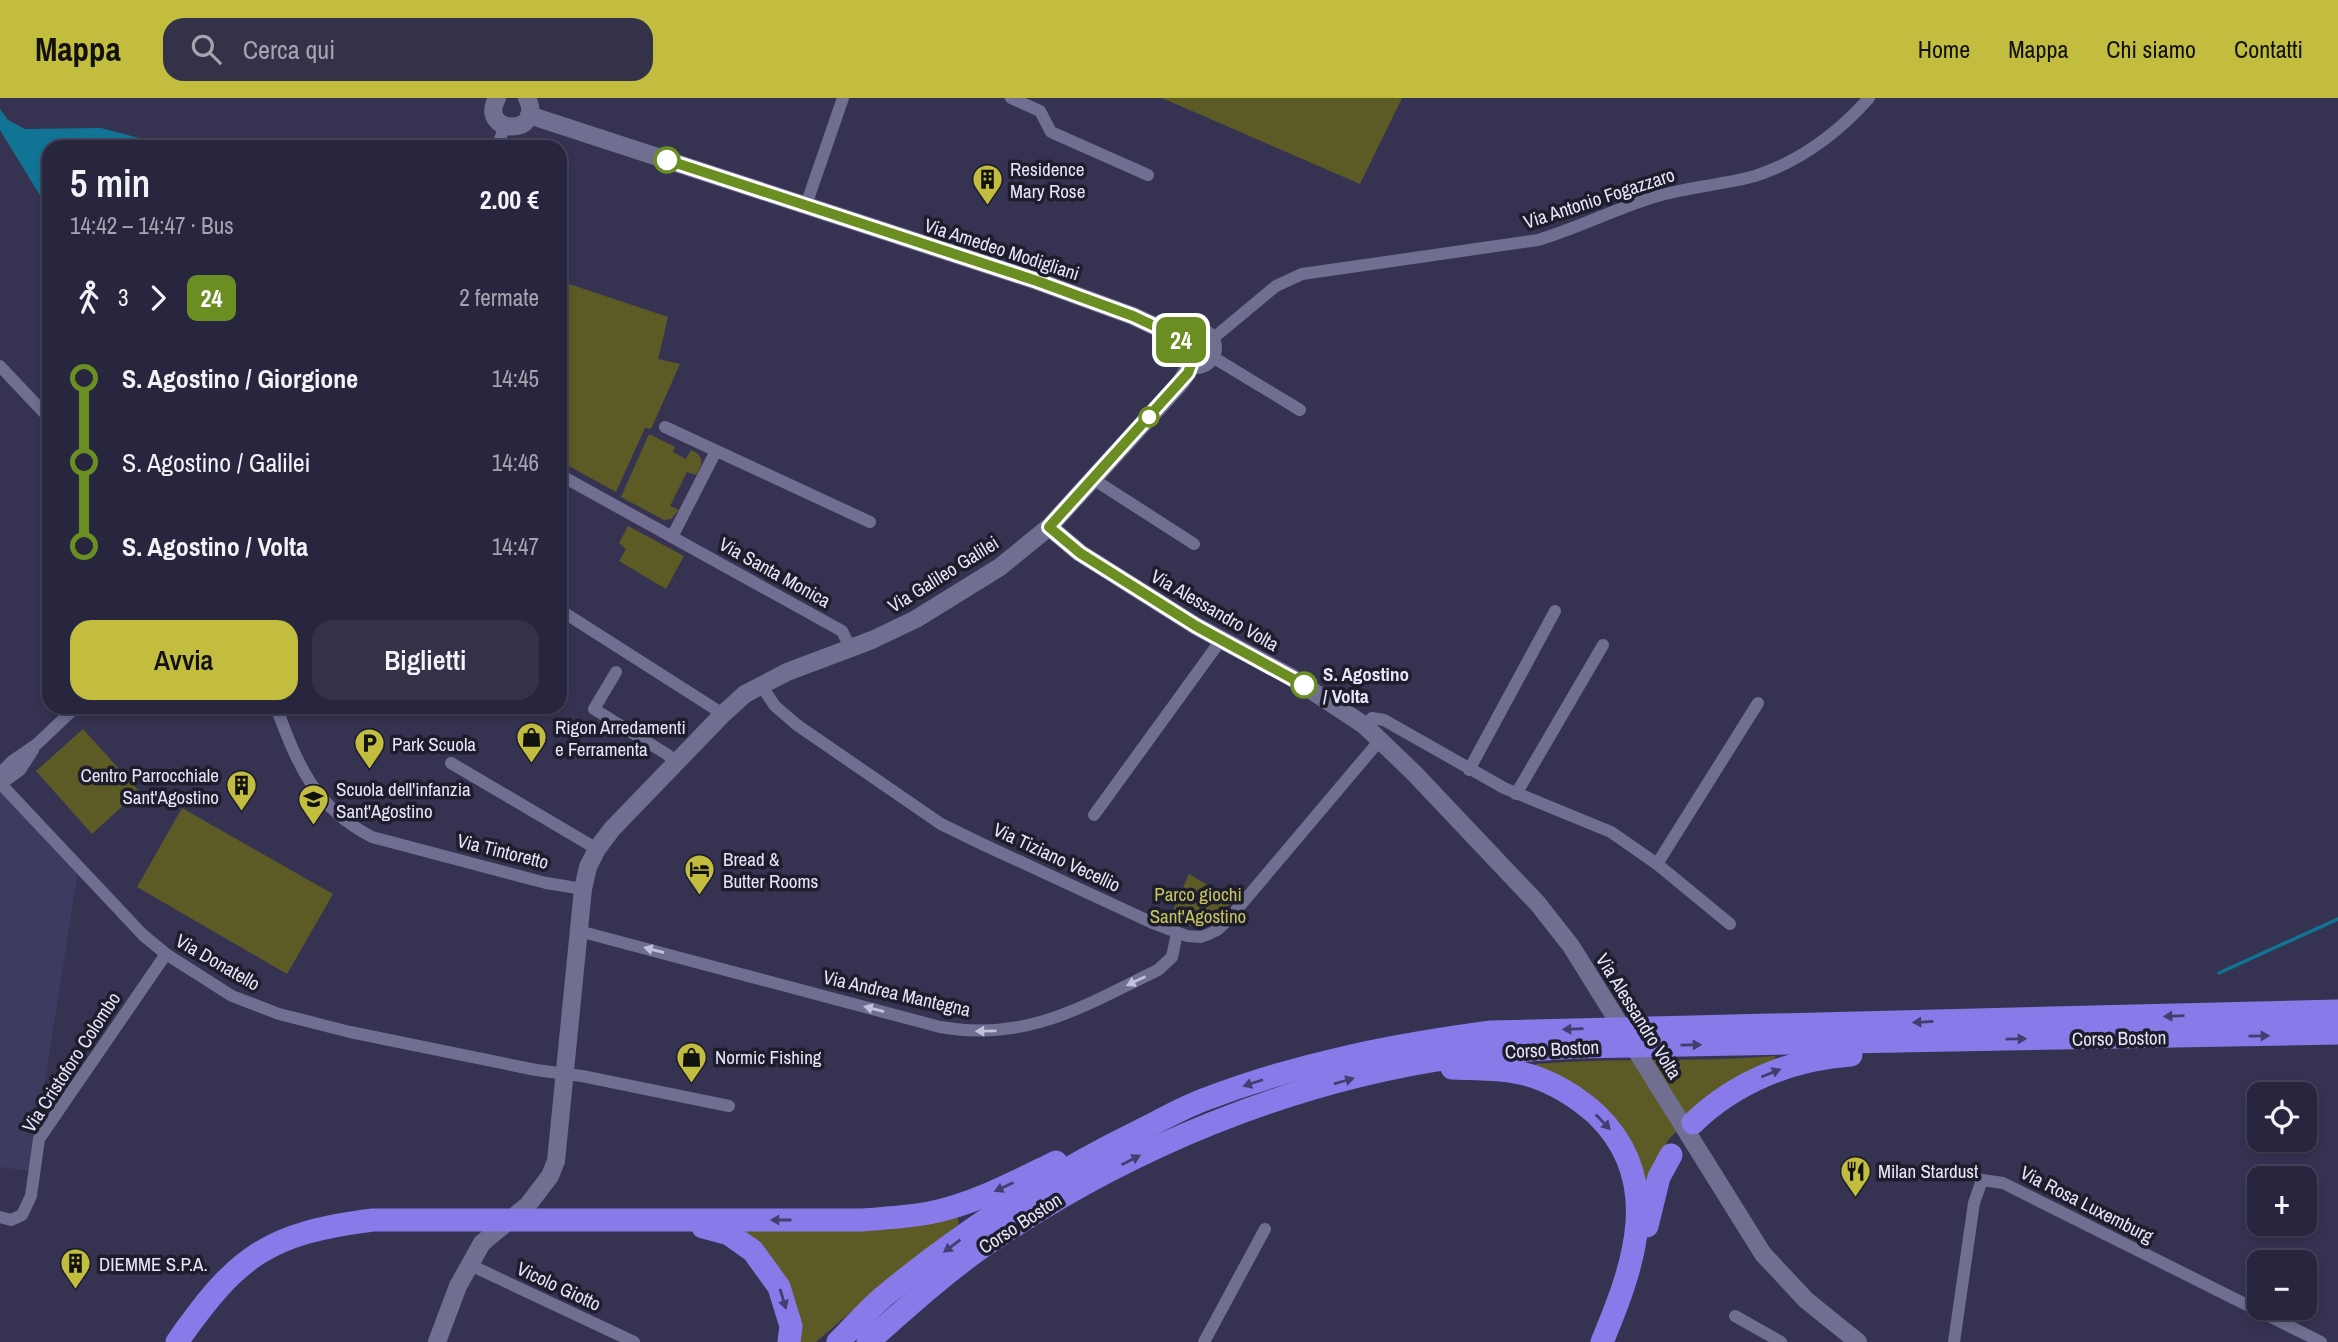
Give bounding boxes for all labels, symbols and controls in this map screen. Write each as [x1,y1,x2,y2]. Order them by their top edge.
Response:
search box [163,18,653,81]
text: Mappa [35,27,121,71]
icon: search [187,30,225,68]
text: Cerca qui [243,32,335,67]
text: Home [1918,33,1970,65]
text: Mappa [2008,33,2068,65]
text: Chi siamo [2106,33,2196,65]
text: Contatti [2234,33,2303,65]
unlabelled marker [654,147,680,173]
place label: Residence Mary Rose [1010,156,1085,204]
text: 5 min [70,158,150,209]
street label: Via Antonio Fogazzaro [1520,161,1678,235]
building icon: Residence Mary Rose [970,163,1004,207]
text: 2.00 € [480,182,539,217]
text: 14:42 – 14:47 · Bus [70,210,234,241]
street label: Via Amedeo Modigliani [921,212,1083,286]
icon: walk [70,279,108,317]
icon: forward [139,279,177,317]
text: 3 [118,282,129,313]
text: 24 [201,282,222,314]
text: 2 fermate [459,282,539,313]
line badge: 24 [1150,317,1212,363]
text: 24 [1170,324,1192,356]
text: S. Agostino / Giorgione [122,361,358,396]
text: 14:45 [492,363,539,394]
unlabelled marker [1139,407,1159,427]
text: S. Agostino / Galilei [122,445,310,480]
text: 14:46 [492,447,539,478]
text: S. Agostino / Volta [122,529,308,564]
street label: Via Galileo Galilei [883,530,1003,618]
text: 14:47 [492,531,539,562]
street label: Via Santa Monica [715,531,836,613]
street label: Via Alessandro Volta [1146,563,1284,657]
button: Avvia [70,620,298,700]
button: Biglietti [312,620,539,700]
place label: S. Agostino / Volta [1323,661,1409,709]
marker: S. Agostino / Volta [1291,672,1317,698]
place label: Rigon Arredamenti e Ferramenta [555,714,686,762]
shop icon: Rigon Arredamenti e Ferramenta [515,721,549,765]
parking icon: Park Scuola [352,727,386,771]
place label: Park Scuola [392,731,476,757]
place label: Centro Parrocchiale Sant'Agostino [80,762,219,810]
building icon: Centro Parrocchiale Sant'Agostino [225,769,259,813]
place label: Scuola dell'infanzia Sant'Agostino [336,776,471,824]
school or university icon: Scuola dell'infanzia Sant'Agostino [296,783,330,827]
street label: Via Tiziano Vecellio [989,816,1125,898]
street label: Via Tintoretto [454,827,552,875]
place label: Bread & Butter Rooms [723,846,818,894]
hotel icon: Bread & Butter Rooms [683,853,717,897]
park label: Parco giochi Sant'Agostino [1150,881,1246,929]
street label: Via Donatello [171,927,265,997]
one-way arrow [643,944,665,955]
street label: Via Alessandro Volta [1590,948,1688,1084]
street label: Via Andrea Mantegna [821,963,974,1023]
one-way arrow [1126,975,1146,986]
street label: Via Cristoforo Colombo [16,987,126,1137]
one-way arrow [863,1003,885,1014]
one-way arrow [2163,1011,2185,1022]
one-way arrow [1911,1017,1933,1028]
one-way arrow [1561,1023,1583,1034]
street label: Corso Boston [2072,1024,2166,1052]
one-way arrow [975,1025,997,1037]
one-way arrow [2249,1030,2271,1041]
one-way arrow [2005,1033,2027,1045]
street label: Corso Boston [1504,1034,1600,1064]
one-way arrow [1680,1039,1702,1051]
shop icon: Normic Fishing [675,1040,709,1084]
place label: Normic Fishing [715,1044,822,1070]
one-way arrow [1760,1068,1781,1079]
one-way arrow [1333,1075,1354,1085]
one-way arrow [1242,1078,1263,1088]
map controls [2247,1082,2317,1320]
button: locate [2247,1082,2317,1152]
one-way arrow [1595,1113,1611,1130]
one-way arrow [1121,1154,1141,1165]
restaurant icon: Milan Stardust [1838,1154,1872,1198]
place label: Milan Stardust [1878,1158,1979,1184]
street label: Via Rosa Luxemburg [2016,1159,2158,1249]
button: + [2247,1166,2317,1236]
one-way arrow [994,1181,1014,1193]
street label: Corso Boston [973,1186,1067,1260]
one-way arrow [770,1214,792,1226]
one-way arrow [943,1239,961,1253]
building icon: DIEMME S.P.A. [59,1247,93,1291]
button: − [2247,1250,2317,1320]
place label: DIEMME S.P.A. [99,1251,208,1277]
street label: Vicolo Giotto [513,1255,605,1317]
one-way arrow [778,1289,788,1310]

